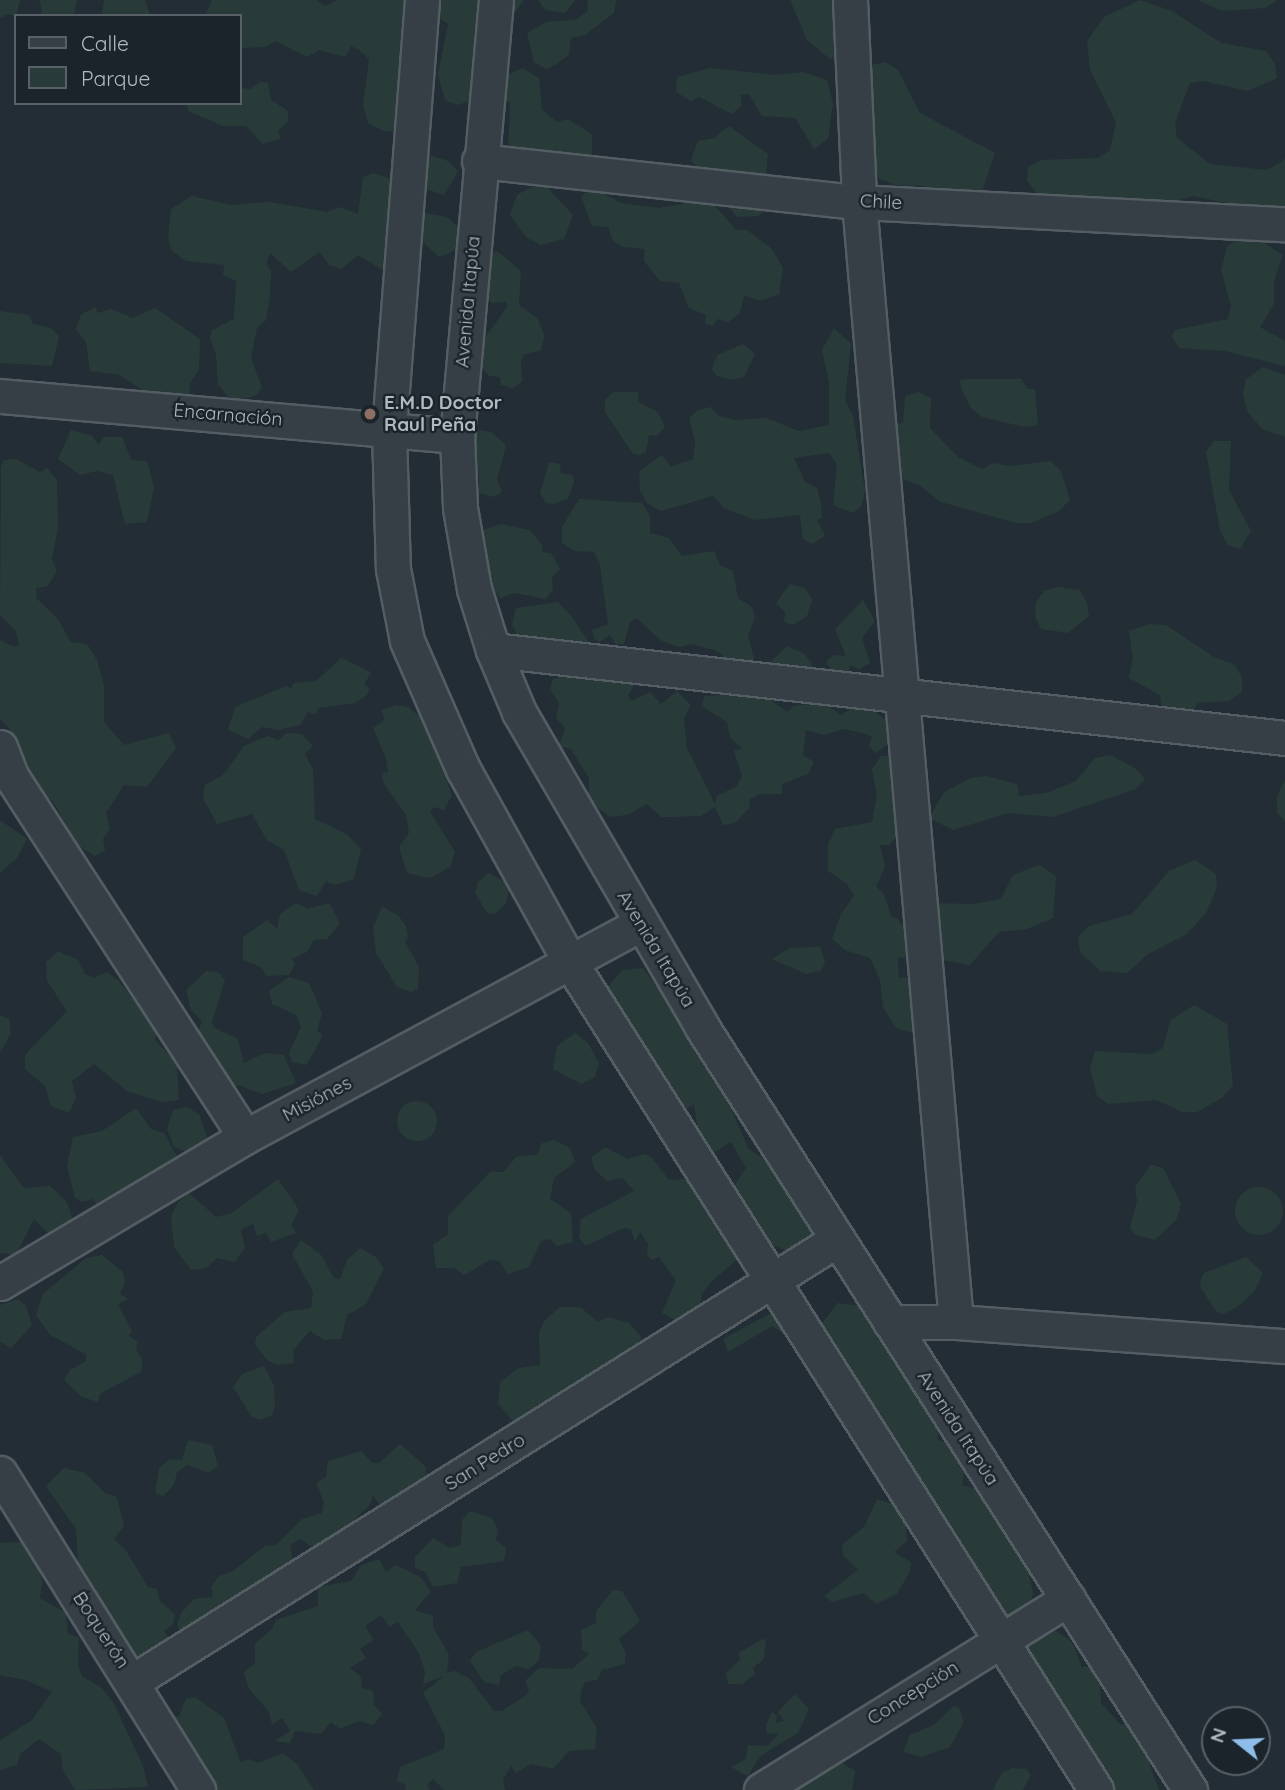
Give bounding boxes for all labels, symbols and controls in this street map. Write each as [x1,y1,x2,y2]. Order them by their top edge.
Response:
legend [14,14,242,105]
text: Calle [81,30,129,56]
text: Parque [81,65,150,91]
street label: Chile [859,190,903,214]
street label: Avenida Itapúa [451,235,485,369]
place label: E.M.D Doctor Raul Peña [384,392,502,436]
street label: Encarnación [173,399,283,431]
marker: E.M.D Doctor Raul Peña [362,406,378,422]
street label: Avenida Itapúa [612,886,700,1012]
street label: Misiónes [279,1071,355,1127]
street label: Avenida Itapúa [912,1366,1004,1490]
street label: San Pedro [441,1428,529,1496]
street label: Boquerón [68,1587,134,1673]
street label: Concepción [863,1656,963,1730]
north arrow [1201,1706,1271,1776]
text: N [1204,1725,1232,1745]

